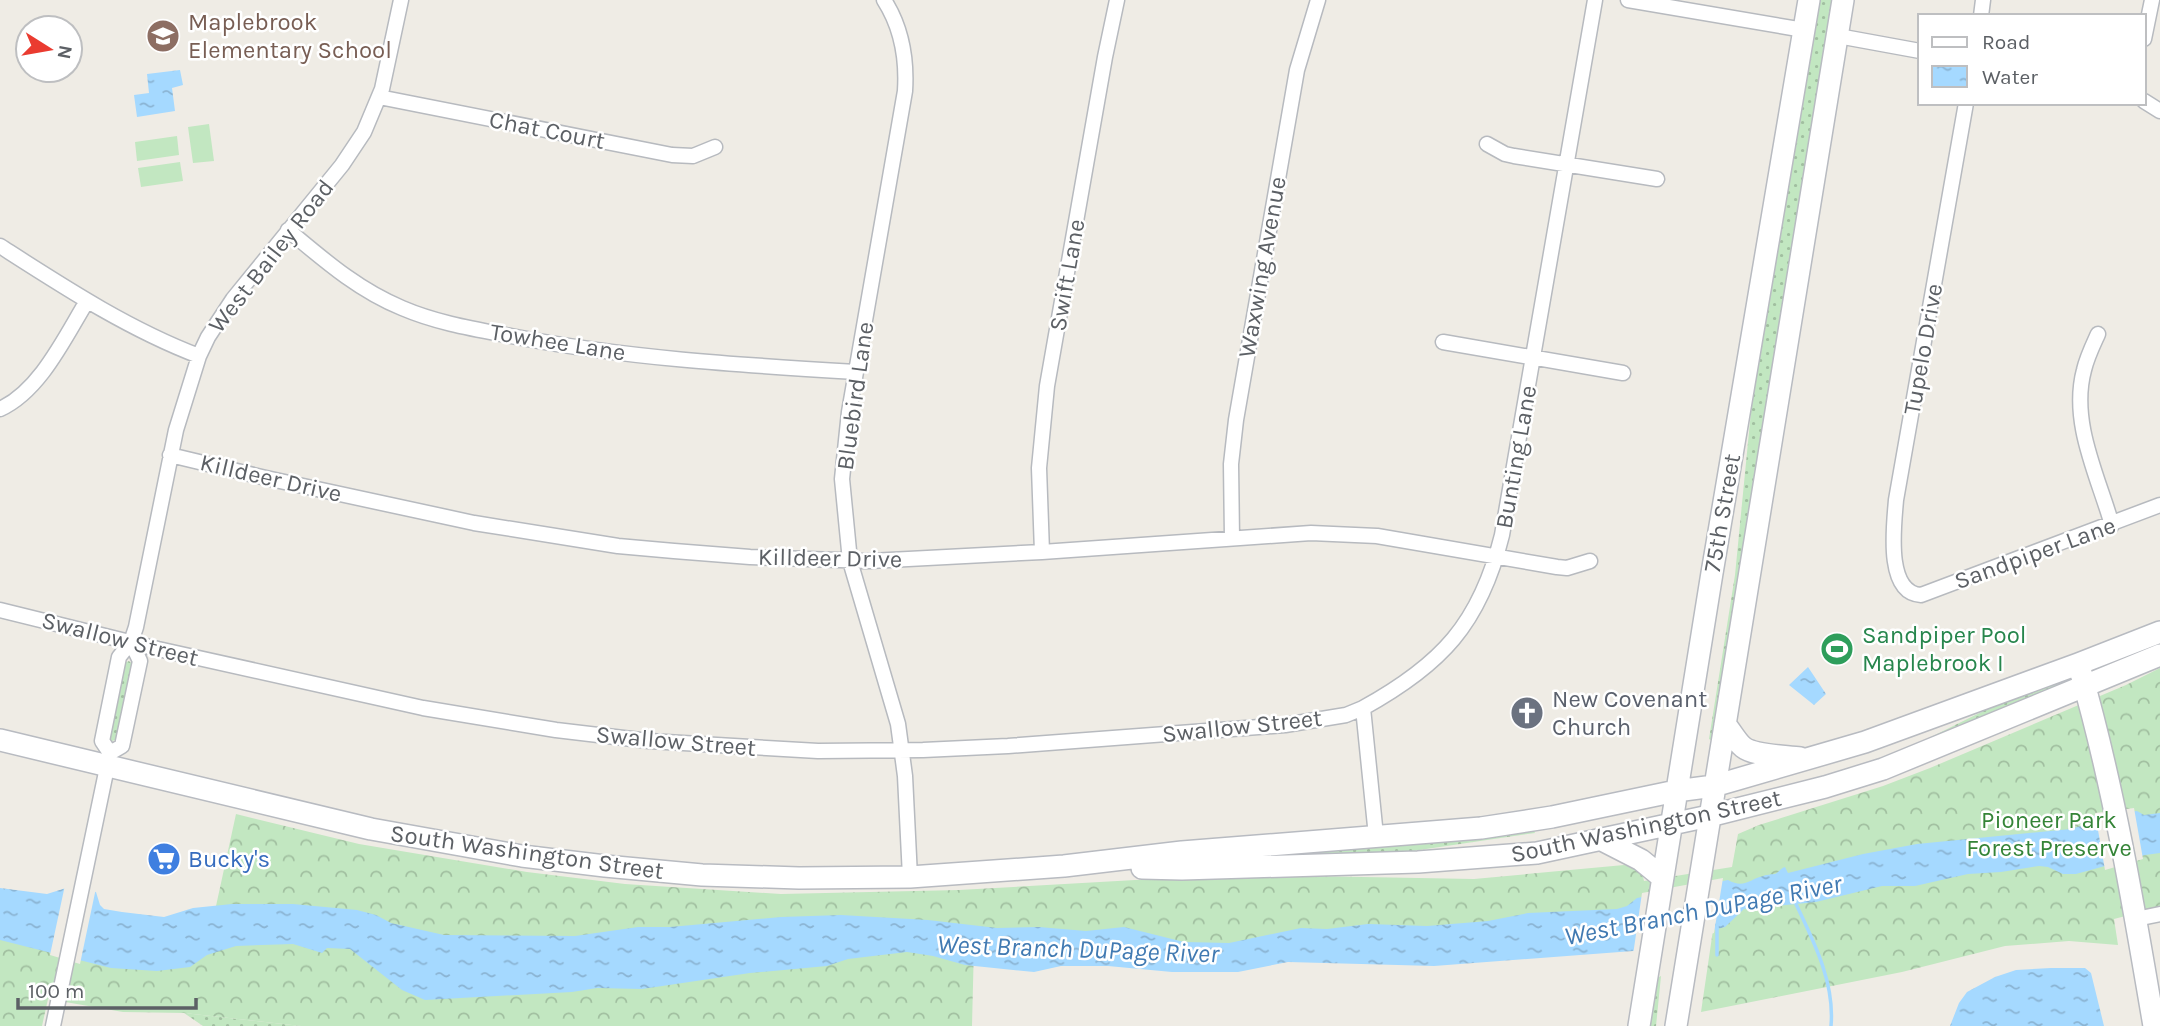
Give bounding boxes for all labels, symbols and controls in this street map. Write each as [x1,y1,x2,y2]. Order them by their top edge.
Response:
place label: Maplebrook Elementary School [188,8,392,64]
north arrow [14,14,84,84]
legend [1918,14,2146,105]
school or university icon: Maplebrook Elementary School [144,17,182,55]
text: Road [1982,30,2030,54]
text: N [53,43,77,61]
text: Water [1982,65,2038,89]
street label: Chat Court [487,105,607,155]
street label: West Bailey Road [202,174,340,338]
street label: Waxwing Avenue [1232,174,1292,360]
street label: Swift Lane [1043,217,1091,333]
street label: Tupelo Drive [1898,281,1948,417]
street label: Towhee Lane [488,317,628,367]
street label: Bluebird Lane [831,320,879,472]
street label: Bunting Lane [1490,383,1542,531]
street label: Killdeer Drive [197,448,345,508]
street label: 75th Street [1698,452,1746,574]
street label: Sandpiper Lane [1951,511,2119,595]
street label: Killdeer Drive [758,543,902,573]
street label: Swallow Street [39,606,201,672]
place label: Sandpiper Pool Maplebrook I [1862,621,2027,677]
sports icon: Sandpiper Pool Maplebrook I [1818,630,1856,668]
place label: New Covenant Church [1552,685,1707,741]
church icon: New Covenant Church [1508,694,1546,732]
street label: Swallow Street [1161,704,1323,748]
street label: Swallow Street [595,720,757,762]
street label: South Washington Street [1508,784,1784,868]
park label: Pioneer Park Forest Preserve [1966,806,2132,862]
street label: South Washington Street [389,819,665,885]
supermarket icon: Bucky's [145,840,183,878]
place label: Bucky's [188,845,270,873]
water label: West Branch DuPage River [1562,868,1845,952]
water label: West Branch DuPage River [937,929,1220,969]
scale bar [18,967,196,1011]
text: 100 m [28,979,85,1003]

